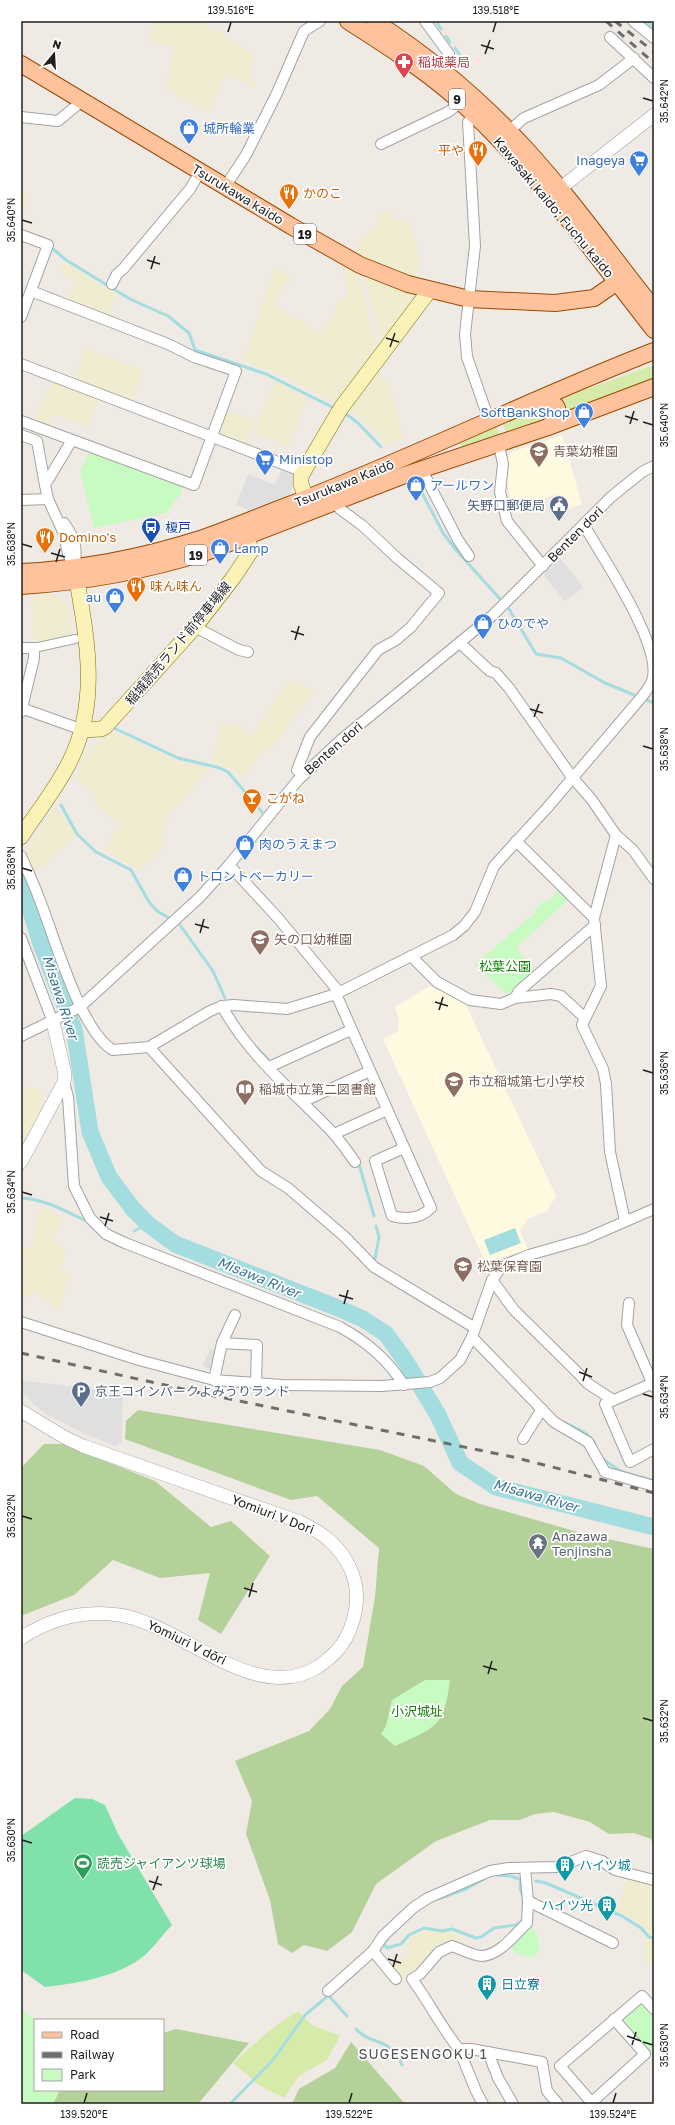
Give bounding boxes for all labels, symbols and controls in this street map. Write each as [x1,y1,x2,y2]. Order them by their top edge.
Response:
text: 139.516°E [208,4,254,16]
text: 139.518°E [473,4,519,16]
north arrow [34,34,74,74]
text: N [51,37,63,51]
pharmacy icon: 稲城薬局 [393,51,415,79]
place label: 稲城薬局 [418,54,470,70]
text: 35.642°N [658,79,670,123]
road number: 9 [449,89,465,109]
shop icon: 城所輪業 [178,117,200,145]
place label: 城所輪業 [203,120,255,136]
street label: Kawasaki kaido; Fuchu kaido [490,133,618,281]
restaurant icon: 平や [467,139,489,167]
place label: 平や [438,142,464,158]
supermarket icon: Inageya [628,149,650,177]
place label: Inageya [576,152,625,168]
street label: Tsurukawa kaido [189,160,287,228]
restaurant icon: かのこ [278,182,300,210]
place label: かのこ [303,185,342,201]
text: 35.640°N [5,198,17,242]
road number: 19 [294,224,316,244]
shop icon: SoftBankShop [573,401,595,429]
text: 35.640°N [658,403,670,447]
place label: SoftBankShop [480,404,570,420]
school or university icon: 青葉幼稚園 [528,440,550,468]
place label: 青葉幼稚園 [553,443,618,459]
supermarket icon: Ministop [254,448,276,476]
place label: Ministop [279,451,333,467]
street label: Tsurukawa Kaidō [292,456,396,510]
shop icon: アールワン [405,474,427,502]
place label: アールワン [430,477,494,493]
public building icon: 矢野口郵便局 [548,494,570,522]
place label: 矢野口郵便局 [467,497,545,513]
street label: Benten dori [544,503,606,565]
bus stop icon: 榎戸 [140,516,162,544]
place label: 榎戸 [165,519,191,535]
text: 35.638°N [5,522,17,566]
restaurant icon: Domino's [34,526,56,554]
place label: Domino's [59,529,116,545]
shop icon: Lamp [209,537,231,565]
place label: Lamp [234,540,268,556]
road number: 19 [185,545,207,565]
restaurant icon: 味ん味ん [125,575,147,603]
street label: 稲城読売ランド前停車場線 [122,578,234,708]
place label: 味ん味ん [150,578,202,594]
shop icon: au [104,586,126,614]
place label: au [86,589,101,605]
shop icon: ひのでや [472,612,494,640]
place label: ひのでや [497,615,549,631]
street label: Benten dori [300,718,366,778]
text: 35.638°N [658,727,670,771]
bar icon: こがね [241,787,263,815]
place label: こがね [266,790,305,806]
shop icon: 肉のうえまつ [234,833,256,861]
place label: 肉のうえまつ [259,836,337,852]
text: 35.636°N [5,846,17,890]
shop icon: トロントベーカリー [172,865,194,893]
place label: トロントベーカリー [197,868,314,884]
school or university icon: 矢の口幼稚園 [249,928,271,956]
place label: 矢の口幼稚園 [274,931,352,947]
water label: Misawa River [39,953,83,1044]
park label: 松葉公園 [479,958,531,974]
text: 35.636°N [658,1051,670,1095]
school or university icon: 市立稲城第七小学校 [443,1070,465,1098]
place label: 市立稲城第七小学校 [468,1073,585,1089]
library icon: 稲城市立第二図書館 [234,1078,256,1106]
place label: 稲城市立第二図書館 [259,1081,376,1097]
text: 35.634°N [5,1170,17,1214]
water label: Misawa River [215,1253,305,1302]
school or university icon: 松葉保育園 [452,1255,474,1283]
place label: 松葉保育園 [477,1258,542,1274]
text: 35.634°N [658,1375,670,1419]
parking icon: 京王コインパークよみうりランド [70,1380,92,1408]
place label: 京王コインパークよみうりランド [95,1383,290,1399]
water label: Misawa River [491,1475,583,1516]
street label: Yomiuri V Dori [229,1491,317,1537]
text: 35.632°N [5,1494,17,1538]
place label: Anazawa Tenjinsha [552,1528,612,1559]
temple icon: Anazawa Tenjinsha [527,1532,549,1560]
street label: Yomiuri V dōri [145,1616,229,1668]
text: 35.632°N [658,1699,670,1743]
park label: 小沢城址 [391,1703,443,1719]
text: 35.630°N [5,1818,17,1862]
sports icon: 読売ジャイアンツ球場 [72,1852,94,1880]
building icon: ハイツ城 [554,1854,576,1882]
place label: 読売ジャイアンツ球場 [97,1855,226,1871]
place label: ハイツ城 [579,1857,631,1873]
building icon: ハイツ光 [596,1894,618,1922]
place label: ハイツ光 [541,1897,593,1913]
building icon: 日立寮 [476,1973,498,2001]
place label: 日立寮 [501,1976,540,1992]
legend [34,2019,164,2091]
text: 35.630°N [658,2023,670,2067]
text: Road [70,2027,99,2042]
district label: SUGESENGOKU 1 [358,2045,488,2062]
text: Railway [70,2047,115,2062]
text: Park [70,2067,96,2082]
text: 139.520°E [60,2108,108,2120]
text: 139.522°E [325,2108,373,2120]
text: 139.524°E [590,2108,636,2120]

